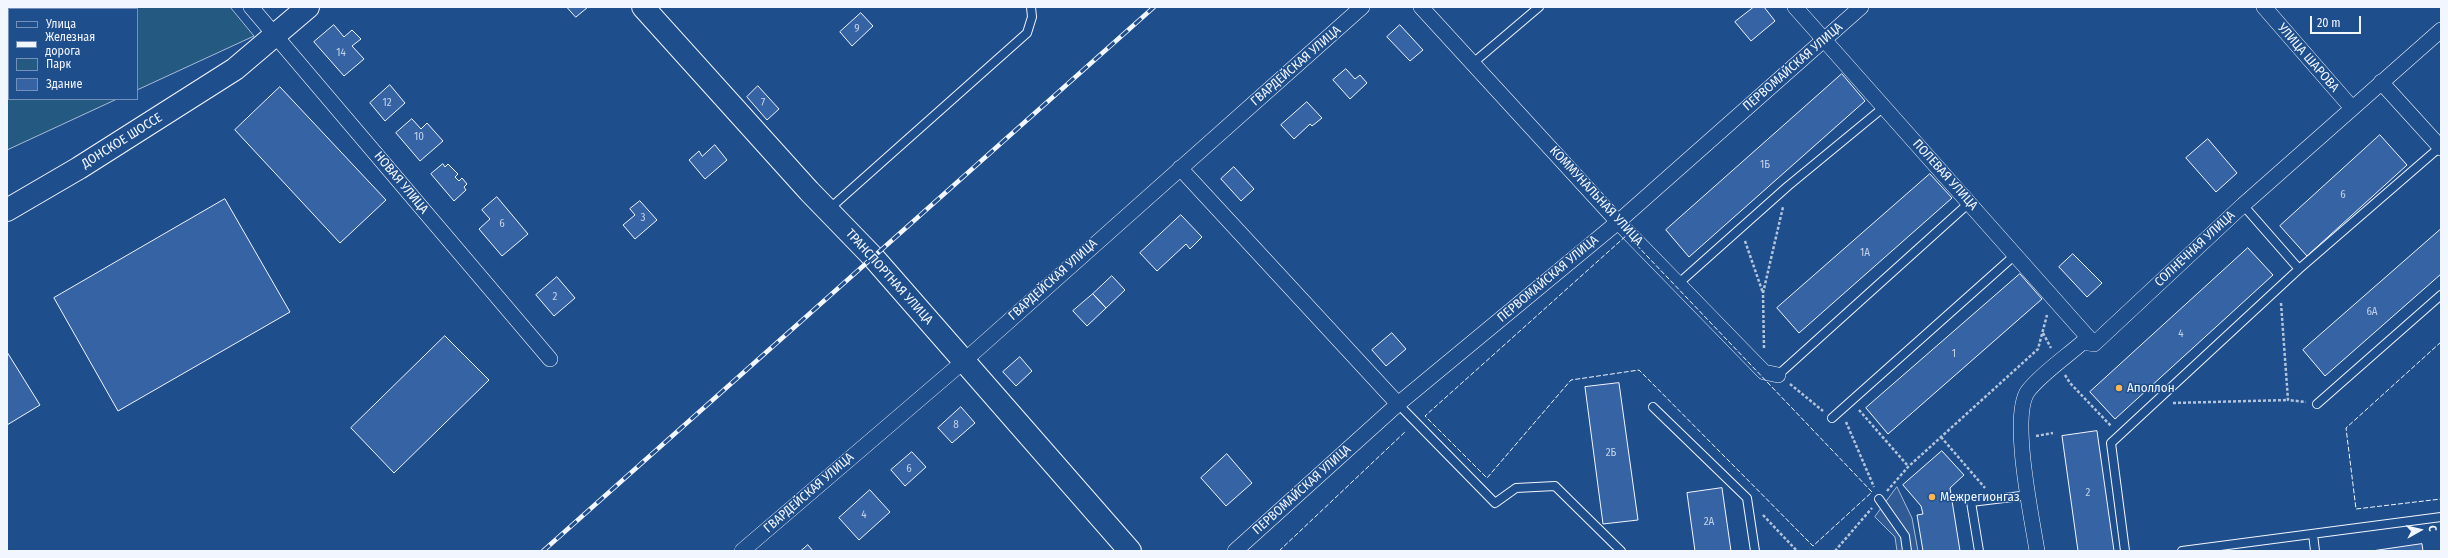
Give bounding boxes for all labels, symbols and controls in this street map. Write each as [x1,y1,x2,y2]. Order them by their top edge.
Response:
legend [8,8,138,100]
scale bar [2312,8,2363,34]
text: 20 m [2317,16,2341,30]
text: Улица [46,17,76,31]
street label: ПЕРВОМАЙСКАЯ УЛИЦА [1740,20,1846,114]
street label: УЛИЦА ШАРОВА [2274,21,2342,95]
house number: 9 [854,22,860,36]
street label: ГВАРДЕЙСКАЯ УЛИЦА [1248,23,1344,109]
text: Железная дорога [45,30,95,58]
house number: 14 [336,46,346,60]
text: Парк [46,57,71,71]
text: Здание [46,77,82,91]
house number: 12 [382,96,392,110]
house number: 7 [761,96,765,110]
street label: ДОНСКОЕ ШОССЕ [79,110,165,172]
house number: 10 [414,130,424,144]
street label: ПОЛЕВАЯ УЛИЦА [1909,136,1981,214]
street label: КОММУНАЛЬНАЯ УЛИЦА [1546,143,1646,249]
street label: НОВАЯ УЛИЦА [370,149,432,217]
house number: 1Б [1760,158,1770,172]
house number: 6 [2340,188,2346,202]
street label: СОЛНЕЧНАЯ УЛИЦА [2152,208,2238,290]
house number: 3 [641,211,645,225]
house number: 6 [499,217,505,231]
street label: ТРАНСПОРТНАЯ УЛИЦА [842,226,936,328]
street label: ПЕРВОМАЙСКАЯ УЛИЦА [1494,232,1602,326]
street label: ГВАРДЕЙСКАЯ УЛИЦА [1005,236,1101,324]
house number: 1А [1860,246,1870,260]
house number: 2 [553,290,557,304]
house number: 6А [2366,305,2378,319]
house number: 4 [2178,327,2184,341]
house number: 1 [1952,347,1956,361]
place label: Аполлон [2127,380,2175,396]
marker: Аполлон [2114,383,2124,393]
house number: 8 [953,418,959,432]
street label: ПЕРВОМАЙСКАЯ УЛИЦА [1250,442,1354,538]
house number: 2Б [1606,446,1616,460]
street label: ГВАРДЕЙСКАЯ УЛИЦА [761,450,857,536]
house number: 6 [906,462,912,476]
house number: 2 [2086,486,2090,500]
place label: Межрегионгаз [1940,489,2020,505]
marker: Межрегионгаз [1927,492,1937,502]
house number: 4 [861,508,867,522]
north arrow [2400,510,2440,550]
house number: 2А [1704,515,1714,529]
text: С [2426,524,2439,532]

